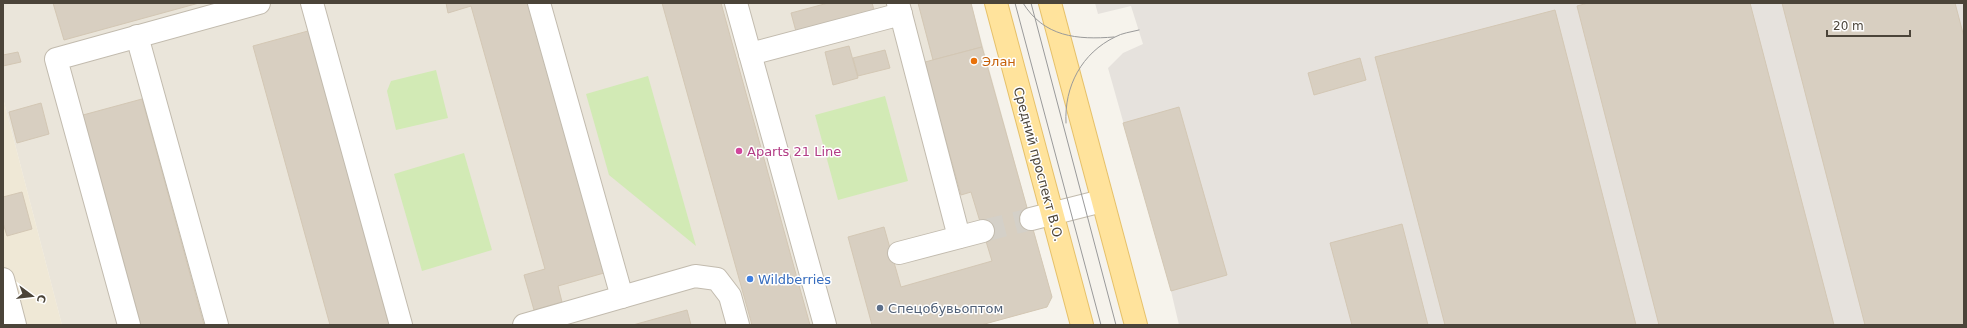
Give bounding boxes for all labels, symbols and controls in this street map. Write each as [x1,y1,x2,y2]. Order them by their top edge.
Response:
scale bar [1827,12,1910,38]
text: 20 m [1833,19,1864,33]
place label: Элан [982,54,1016,69]
marker: Элан [969,56,979,66]
street label: Средний проспект В.О. [1011,85,1066,243]
place label: Aparts 21 Line [747,144,841,159]
marker: Aparts 21 Line [734,146,744,156]
place label: Wildberries [758,272,831,287]
marker: Wildberries [745,274,755,284]
north arrow [12,276,52,316]
text: С [34,293,49,304]
place label: Спецобувьоптом [888,301,1003,316]
marker: Спецобувьоптом [875,303,885,313]

